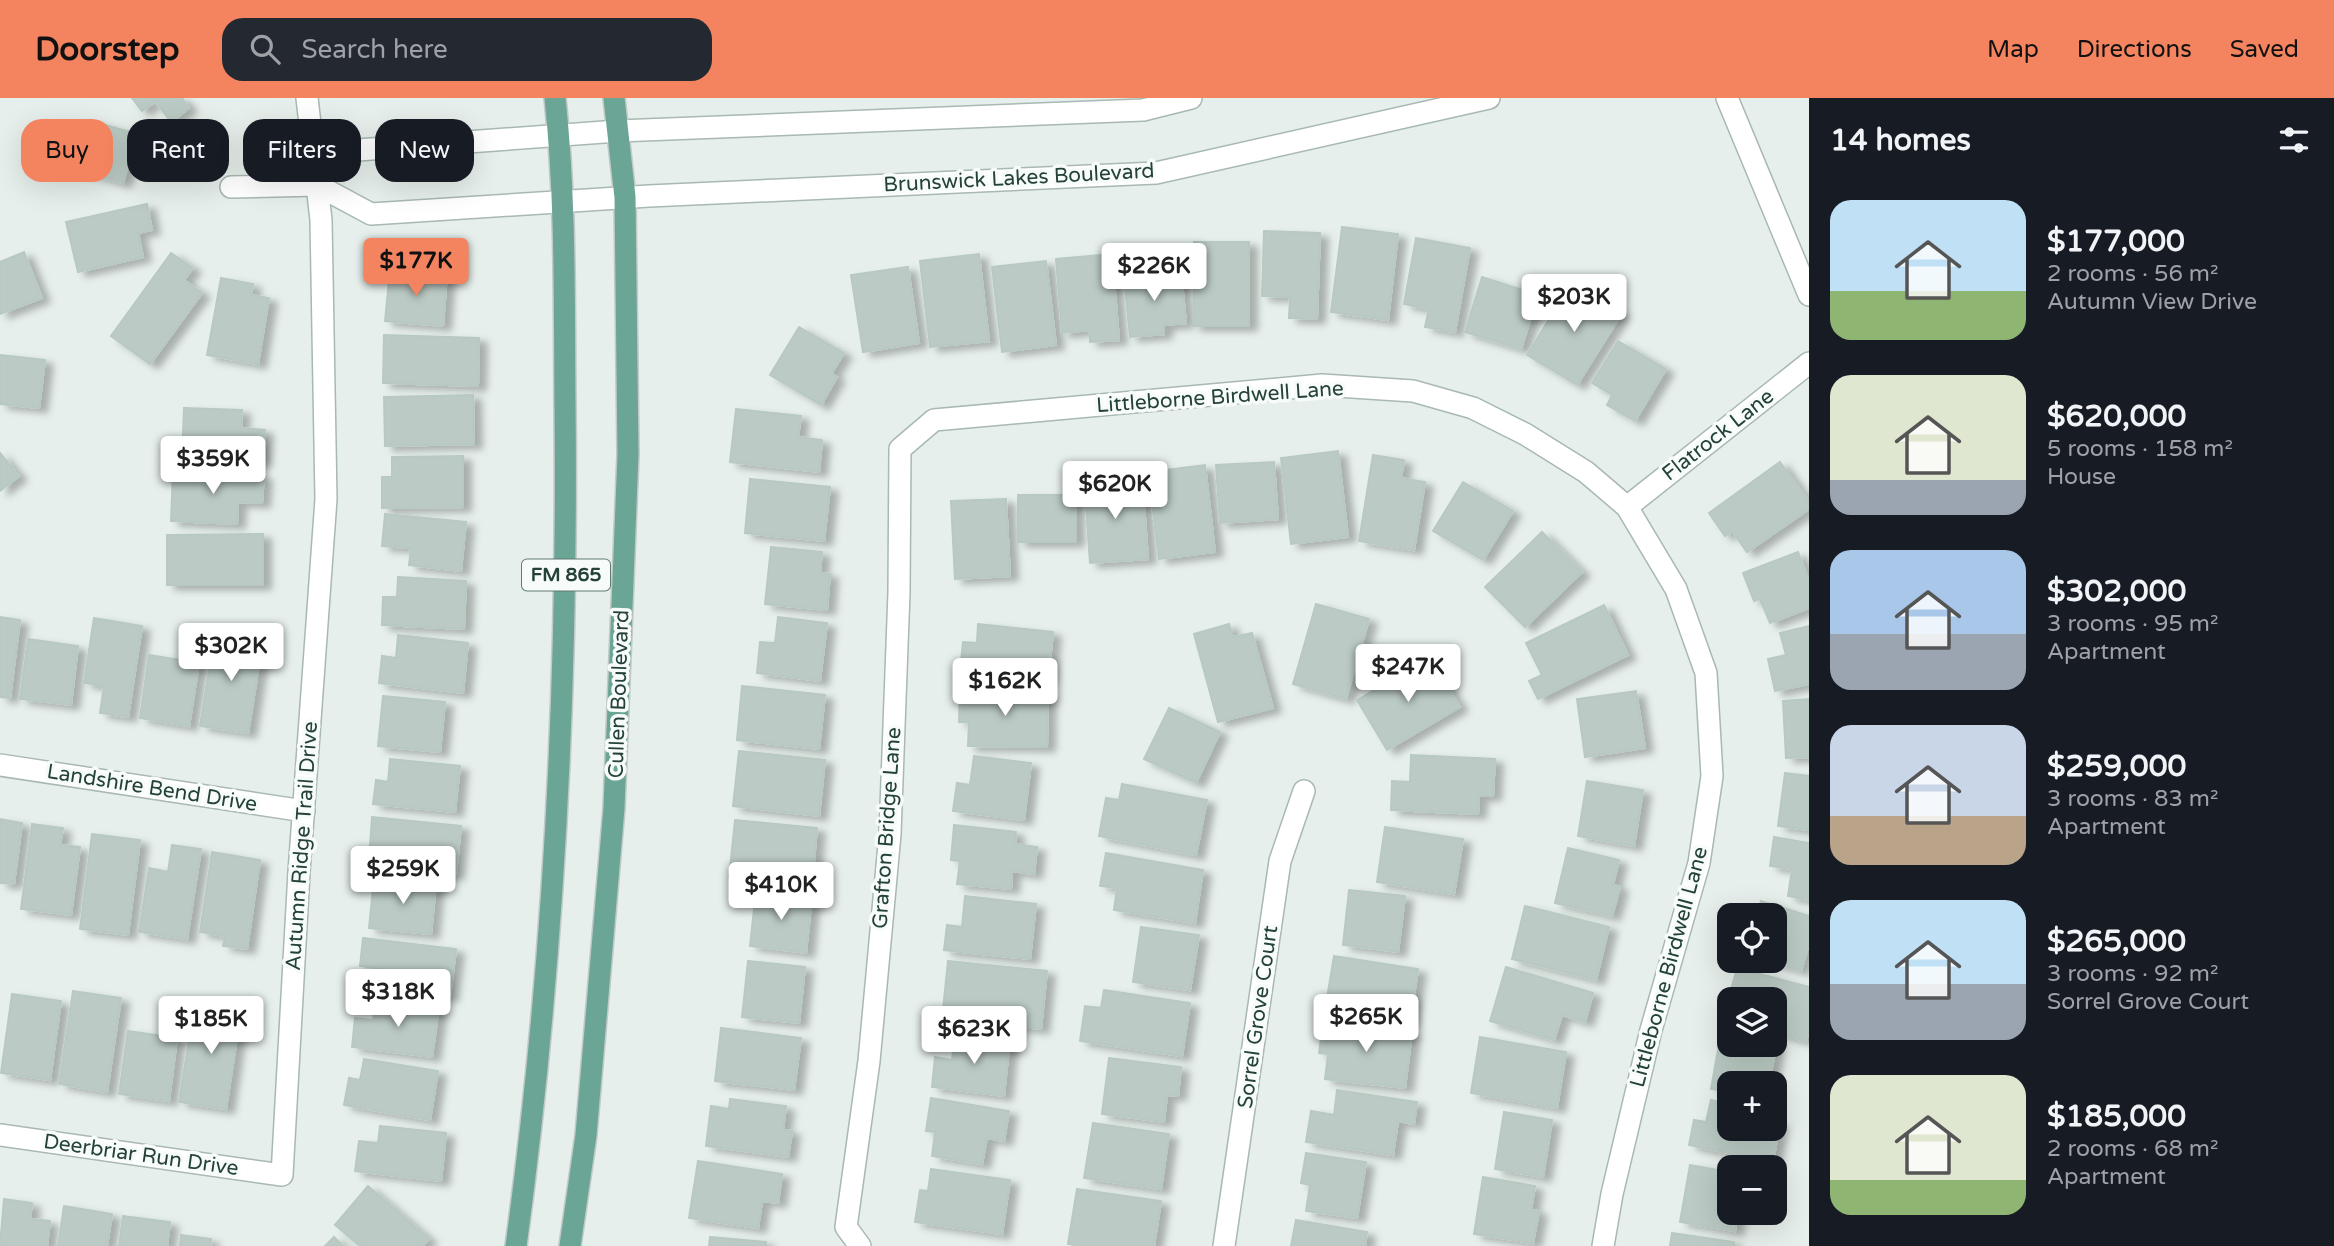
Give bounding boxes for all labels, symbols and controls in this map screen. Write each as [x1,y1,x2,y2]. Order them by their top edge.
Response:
search box [222,18,712,81]
text: Doorstep [35,30,180,69]
icon: search [246,30,284,68]
text: Search here [302,34,448,65]
text: Map [1987,35,2039,64]
text: Directions [2077,35,2192,64]
text: Saved [2230,35,2299,64]
chip: Buy [21,119,113,182]
chip: Rent [127,119,229,182]
chip: Filters [243,119,361,182]
chip: New [375,119,474,182]
icon: filters [2275,121,2313,159]
text: 14 homes [1830,122,1971,159]
street label: Brunswick Lakes Boulevard [883,158,1155,198]
text: $177,000 [2047,223,2185,260]
icon: home [1886,228,1970,312]
pin: $177K [367,238,465,298]
pin: $226K [1105,244,1203,303]
text: $177K [380,247,452,275]
text: $226K [1118,252,1190,280]
text: 2 rooms · 56 m² [2047,260,2218,288]
pin: $203K [1525,274,1623,334]
text: $203K [1538,283,1610,311]
text: Autumn View Drive [2047,288,2257,316]
street label: Littleborne Birdwell Lane [1095,376,1345,418]
street label: Flatrock Lane [1657,384,1779,486]
text: $620,000 [2047,398,2186,435]
icon: home [1886,403,1970,487]
text: 5 rooms · 158 m² [2047,435,2233,463]
pin: $359K [164,436,262,496]
text: $359K [177,445,249,473]
pin: $620K [1066,462,1164,521]
text: House [2047,463,2116,491]
text: $620K [1079,470,1151,498]
road number: FM 865 [522,560,610,590]
text: $302,000 [2047,573,2186,610]
icon: home [1886,578,1970,662]
street label: Cullen Boulevard [604,609,634,779]
text: 3 rooms · 95 m² [2047,610,2218,638]
pin: $302K [182,624,280,683]
text: $302K [195,632,267,660]
text: Apartment [2047,638,2166,666]
pin: $247K [1359,644,1457,704]
text: $247K [1372,653,1444,681]
pin: $162K [956,658,1054,718]
text: $162K [969,667,1041,695]
street label: Autumn Ridge Trail Drive [281,721,323,971]
street label: Grafton Bridge Lane [867,726,907,930]
text: $259,000 [2047,748,2186,785]
icon: home [1886,753,1970,837]
street label: Landshire Bend Drive [45,759,259,817]
text: 3 rooms · 83 m² [2047,785,2218,813]
text: Apartment [2047,813,2166,841]
street label: Littleborne Birdwell Lane [1625,844,1713,1090]
pin: $259K [354,846,452,906]
text: $259K [367,855,439,883]
pin: $410K [732,862,830,922]
text: $410K [745,871,817,899]
map controls [1717,903,1787,1225]
button: locate [1717,903,1787,973]
text: $265,000 [2047,923,2186,960]
street label: Sorrel Grove Court [1233,924,1283,1110]
icon: home [1886,928,1970,1012]
text: 3 rooms · 92 m² [2047,960,2218,988]
pin: $318K [349,970,447,1029]
text: $318K [362,978,434,1006]
button: layers [1717,987,1787,1057]
text: Sorrel Grove Court [2047,988,2249,1016]
pin: $265K [1317,995,1415,1054]
pin: $185K [162,996,260,1056]
text: $265K [1330,1003,1402,1031]
text: $185K [175,1005,247,1033]
pin: $623K [925,1006,1023,1066]
text: $623K [938,1015,1010,1043]
button: + [1717,1071,1787,1141]
text: $185,000 [2047,1098,2186,1135]
icon: home [1886,1103,1970,1187]
street label: Deerbriar Run Drive [42,1129,240,1181]
text: 2 rooms · 68 m² [2047,1135,2218,1163]
button: − [1717,1155,1787,1225]
text: Apartment [2047,1163,2166,1191]

